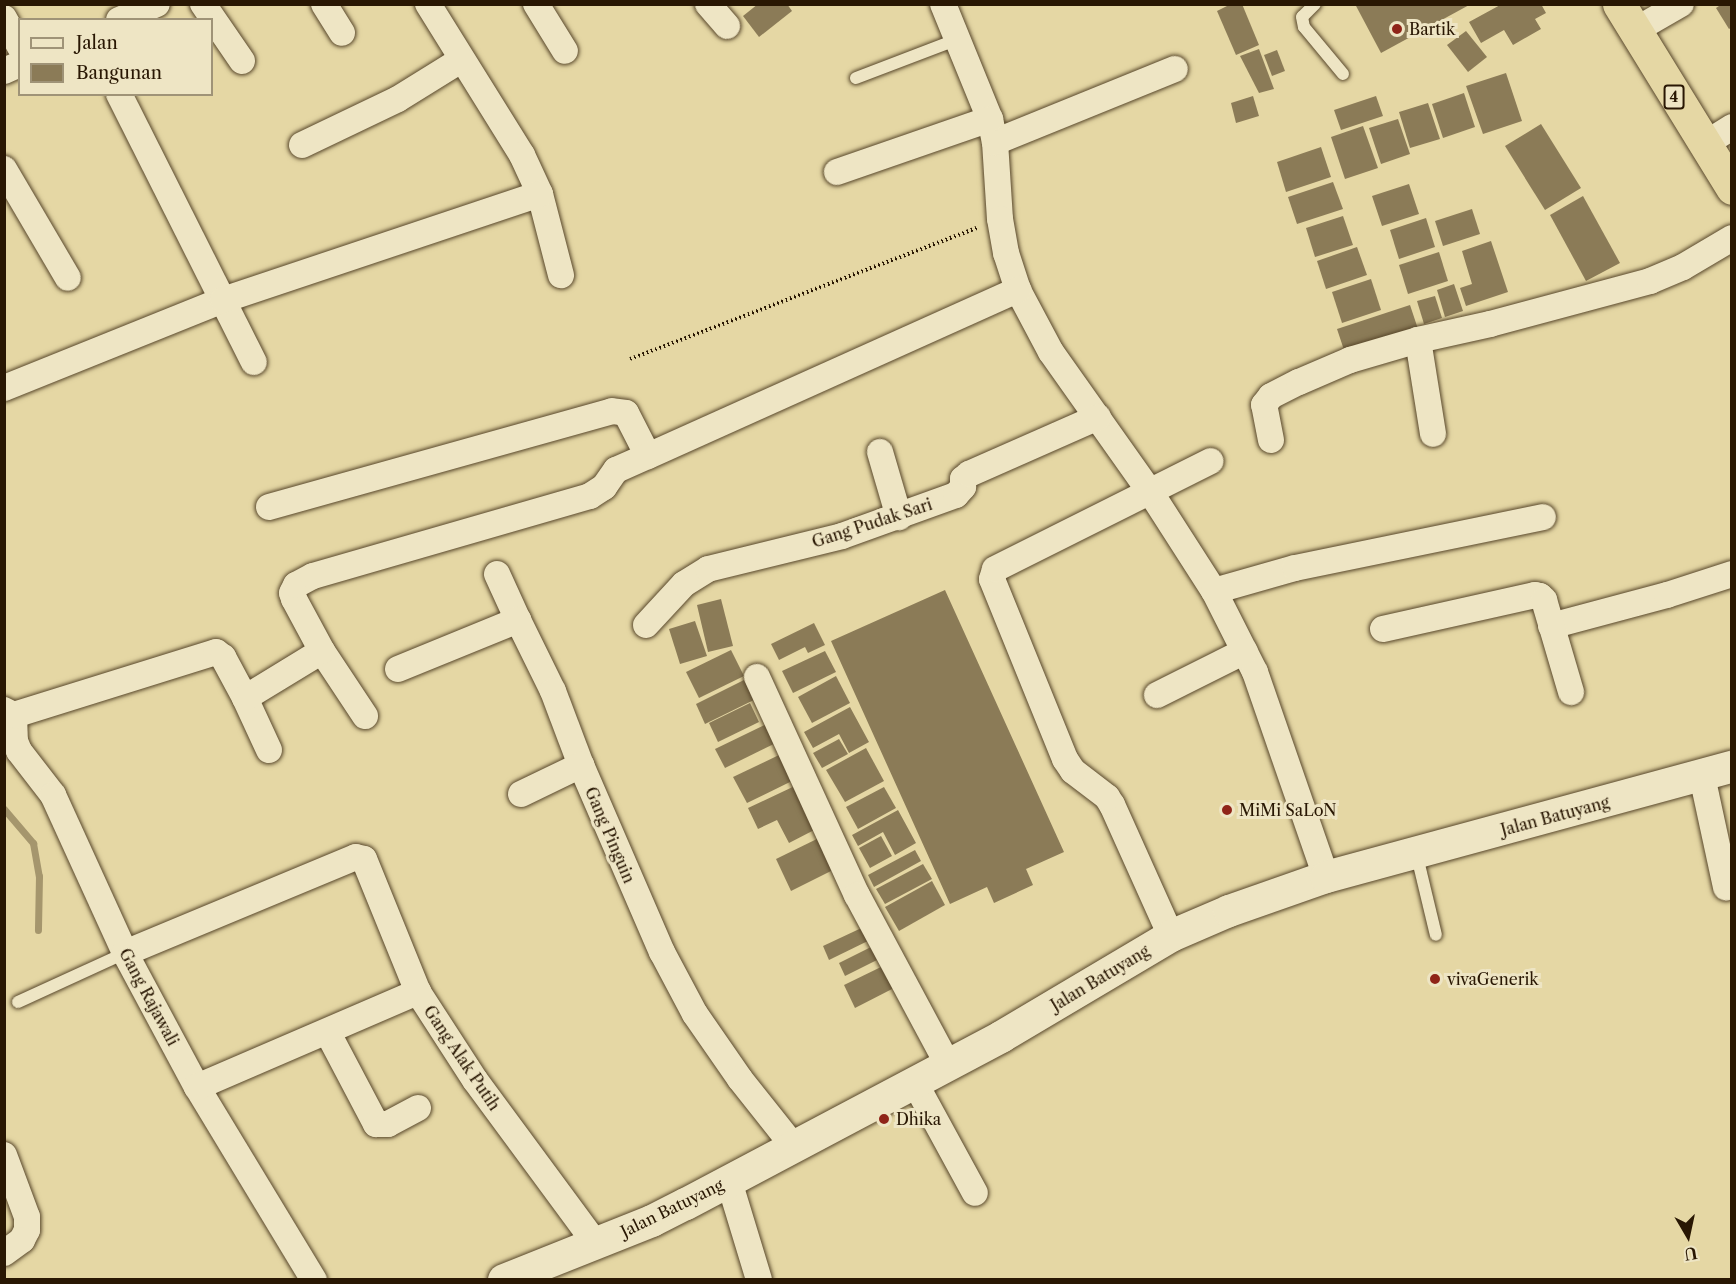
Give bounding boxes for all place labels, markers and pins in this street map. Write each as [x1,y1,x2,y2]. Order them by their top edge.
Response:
place label: Bartik [1409,19,1455,39]
marker: Bartik [1390,22,1404,36]
place label: MiMi SaLoN [1239,800,1336,820]
marker: MiMi SaLoN [1220,803,1234,817]
place label: vivaGenerik [1447,969,1539,989]
marker: vivaGenerik [1428,972,1442,986]
place label: Dhika [896,1109,941,1129]
marker: Dhika [877,1112,891,1126]

